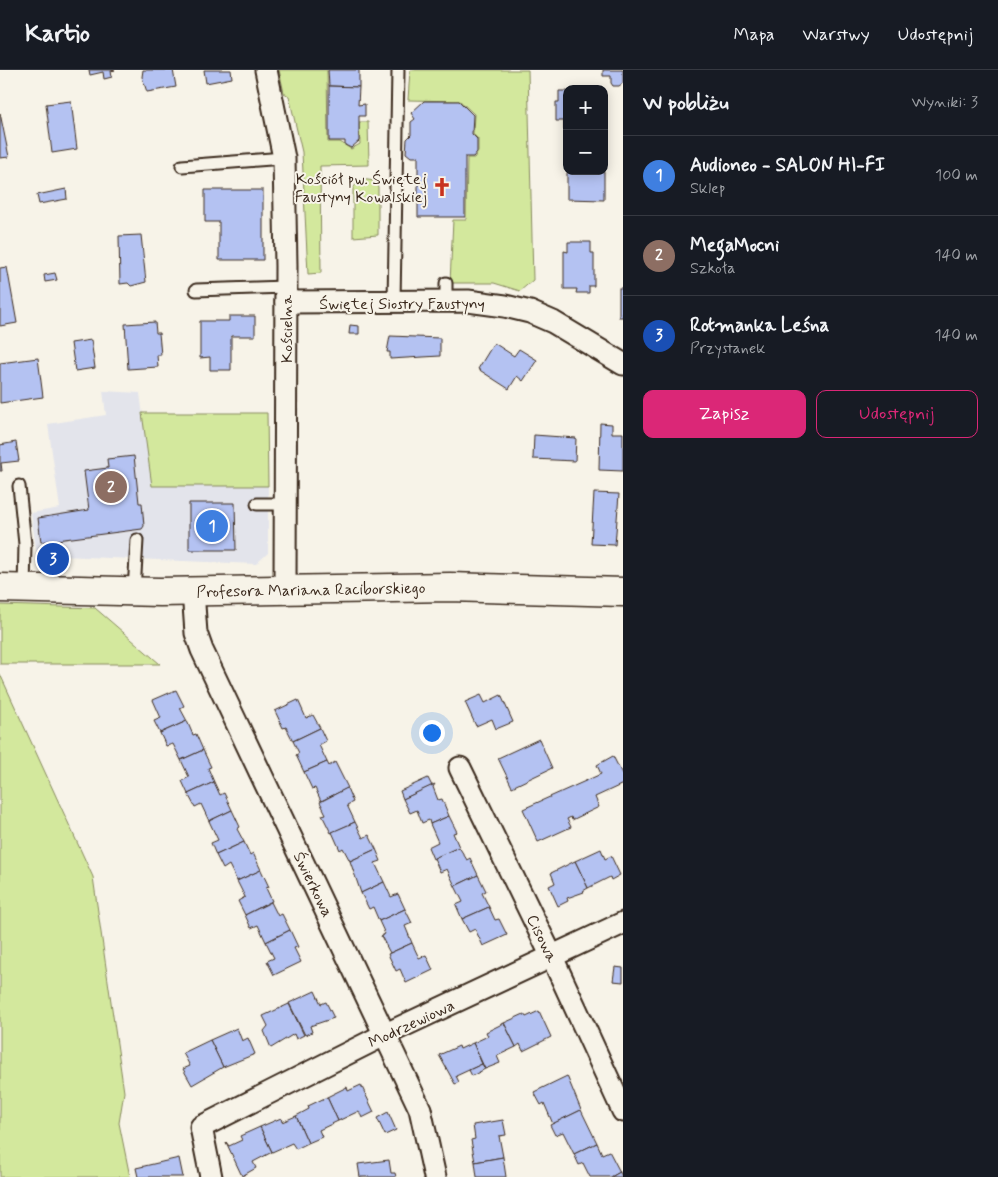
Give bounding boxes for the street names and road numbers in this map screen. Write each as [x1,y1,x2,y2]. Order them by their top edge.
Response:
street label: Świętej Siostry Faustyny [319,294,485,315]
street label: Kościelna [277,295,298,363]
street label: Profesora Mariana Raciborskiego [196,578,426,603]
street label: Świerkowa [288,848,338,921]
street label: Cisowa [521,911,562,966]
street label: Modrzewiowa [365,995,458,1054]

